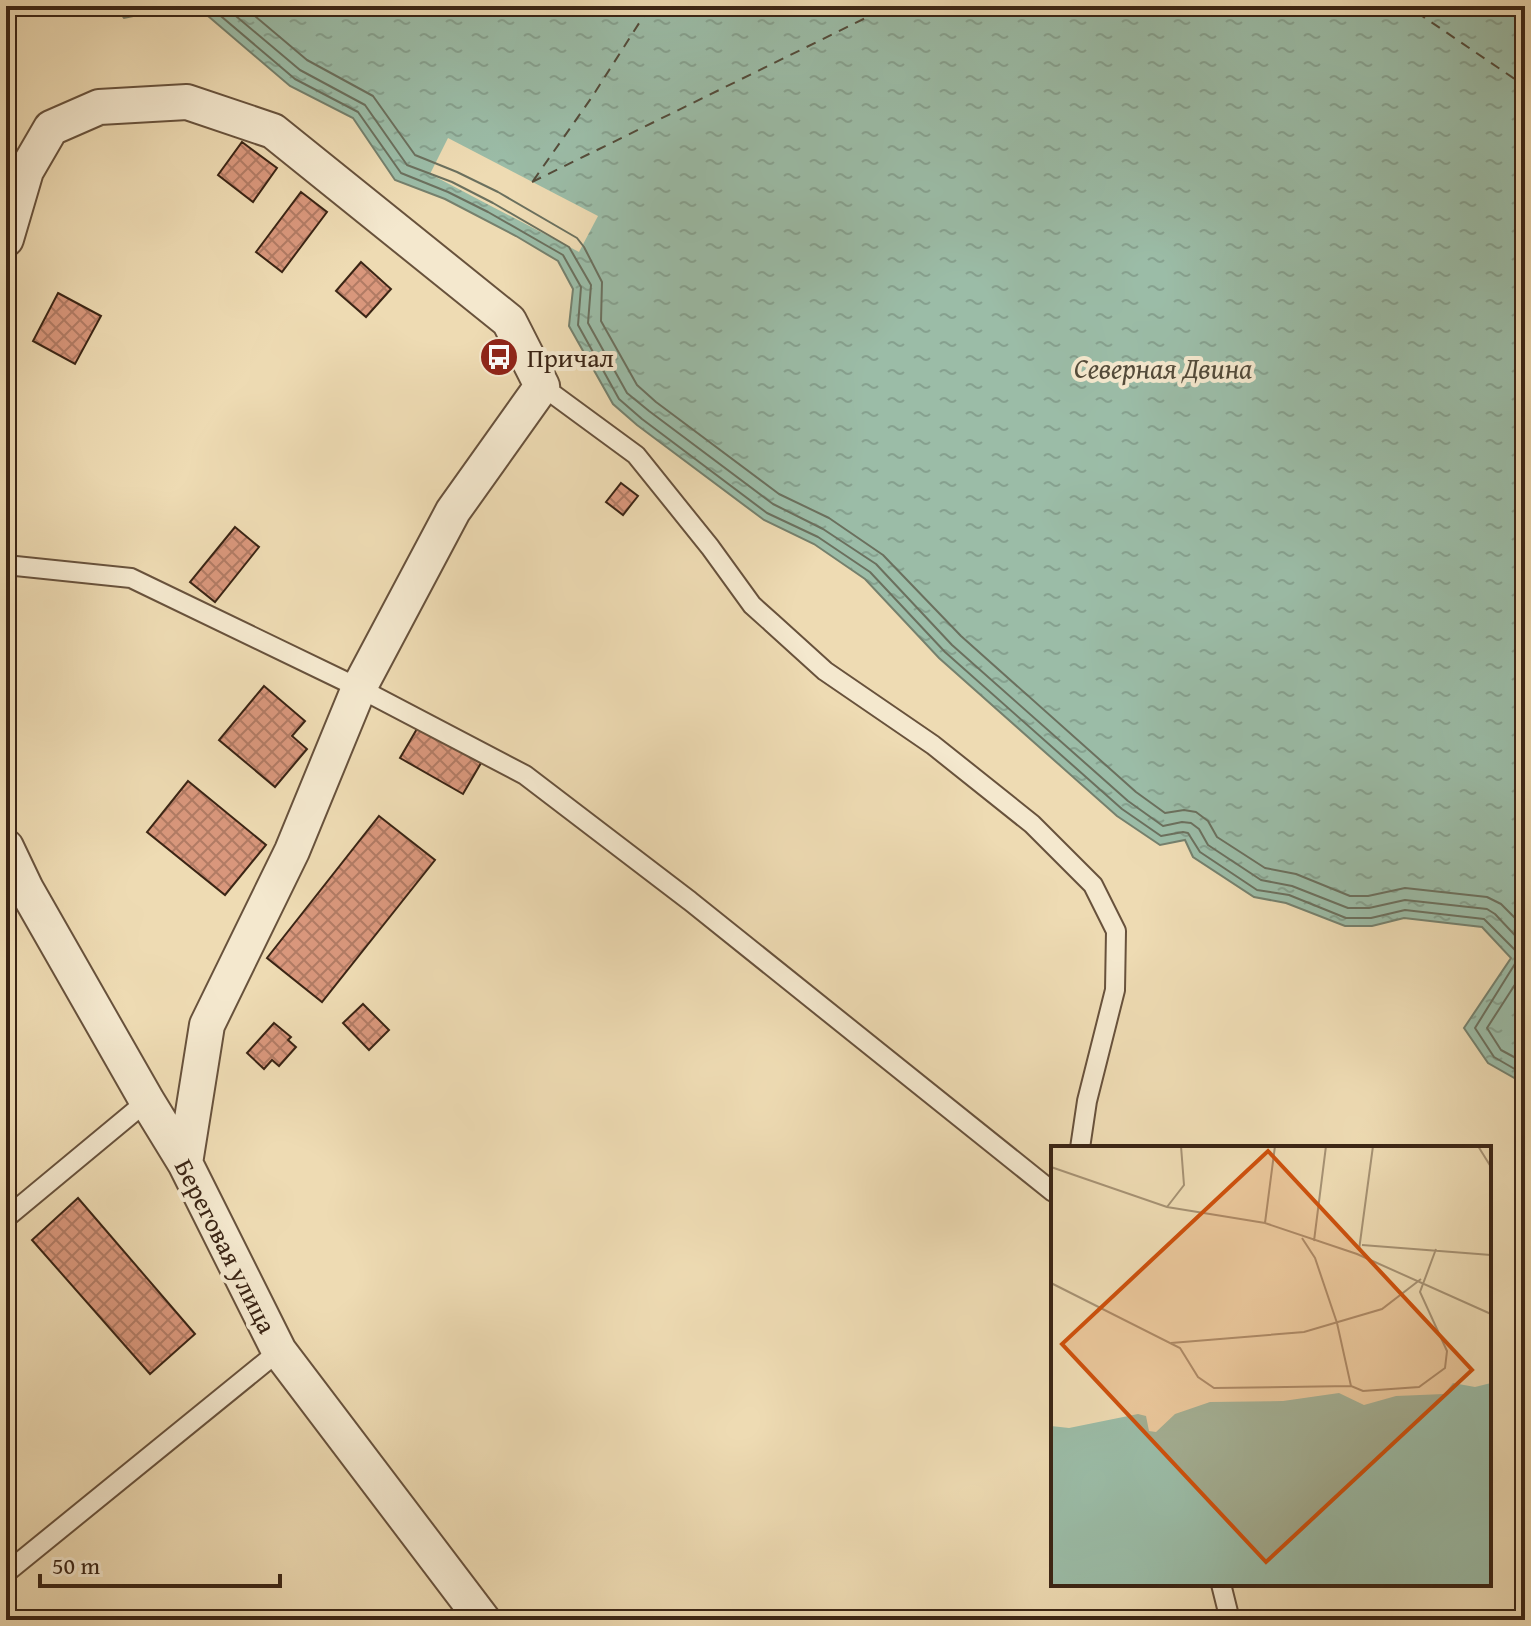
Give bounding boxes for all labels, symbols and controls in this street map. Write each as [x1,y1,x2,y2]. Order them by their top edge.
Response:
bus stop icon: Причал [478,336,520,378]
place label: Причал [527,338,614,377]
water label: Северная Двина [1074,347,1252,388]
inset map [1051,1146,1491,1586]
street label: Береговая улица [165,1152,287,1341]
scale bar [40,1538,280,1588]
text: 50 m [52,1548,100,1583]

